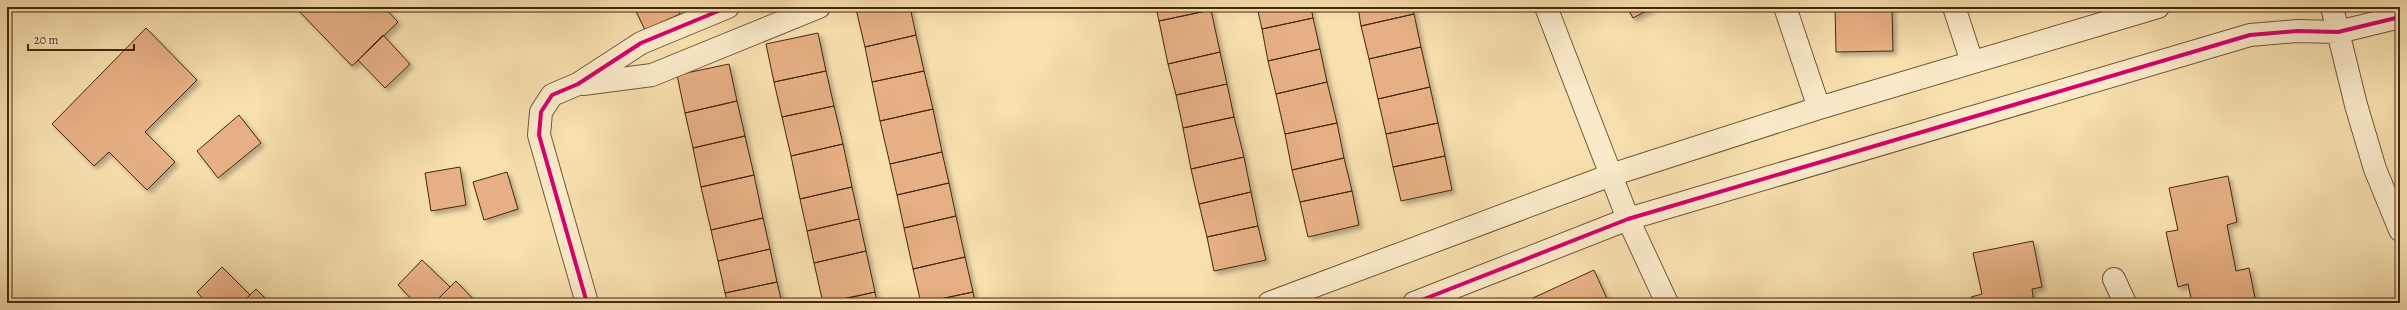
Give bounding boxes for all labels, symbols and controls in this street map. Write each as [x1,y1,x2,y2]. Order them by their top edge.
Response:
scale bar [28,26,134,52]
text: 20 m [34,32,58,48]

